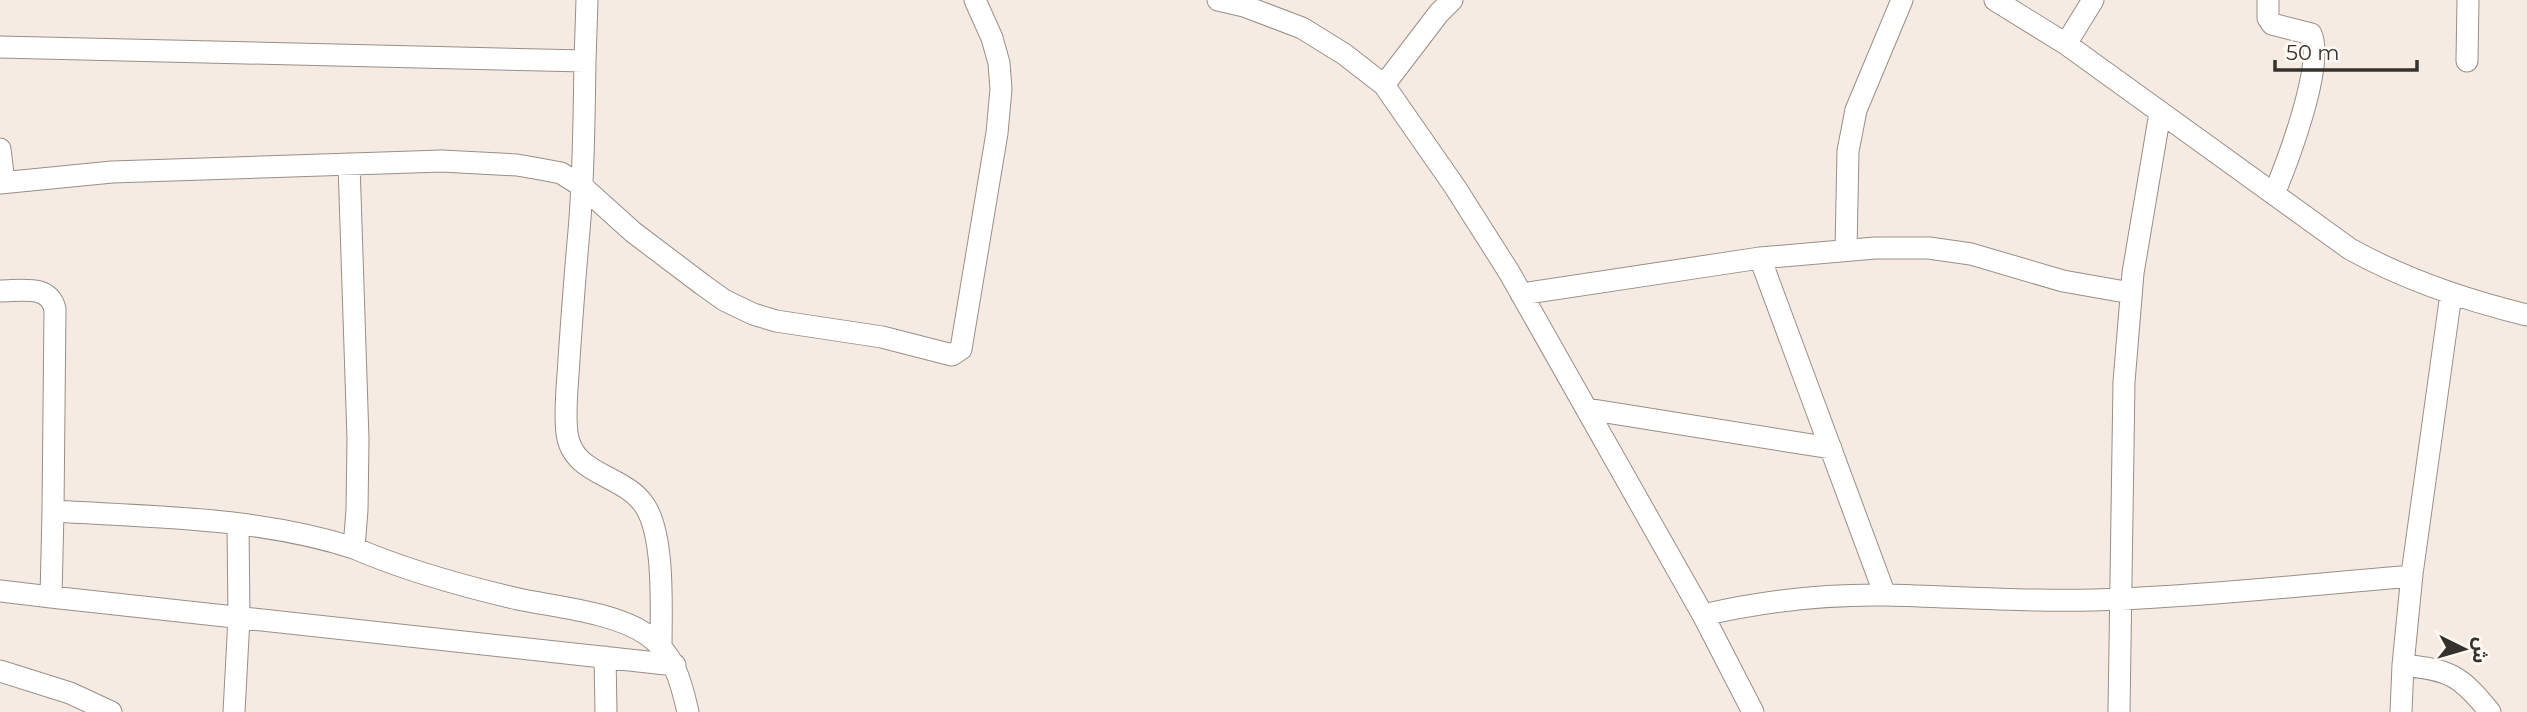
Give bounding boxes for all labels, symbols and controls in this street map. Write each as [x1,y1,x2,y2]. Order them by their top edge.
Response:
scale bar [2275,28,2417,72]
text: 50 m [2286,40,2340,65]
north arrow [2429,614,2499,684]
text: ش [2468,636,2493,664]

